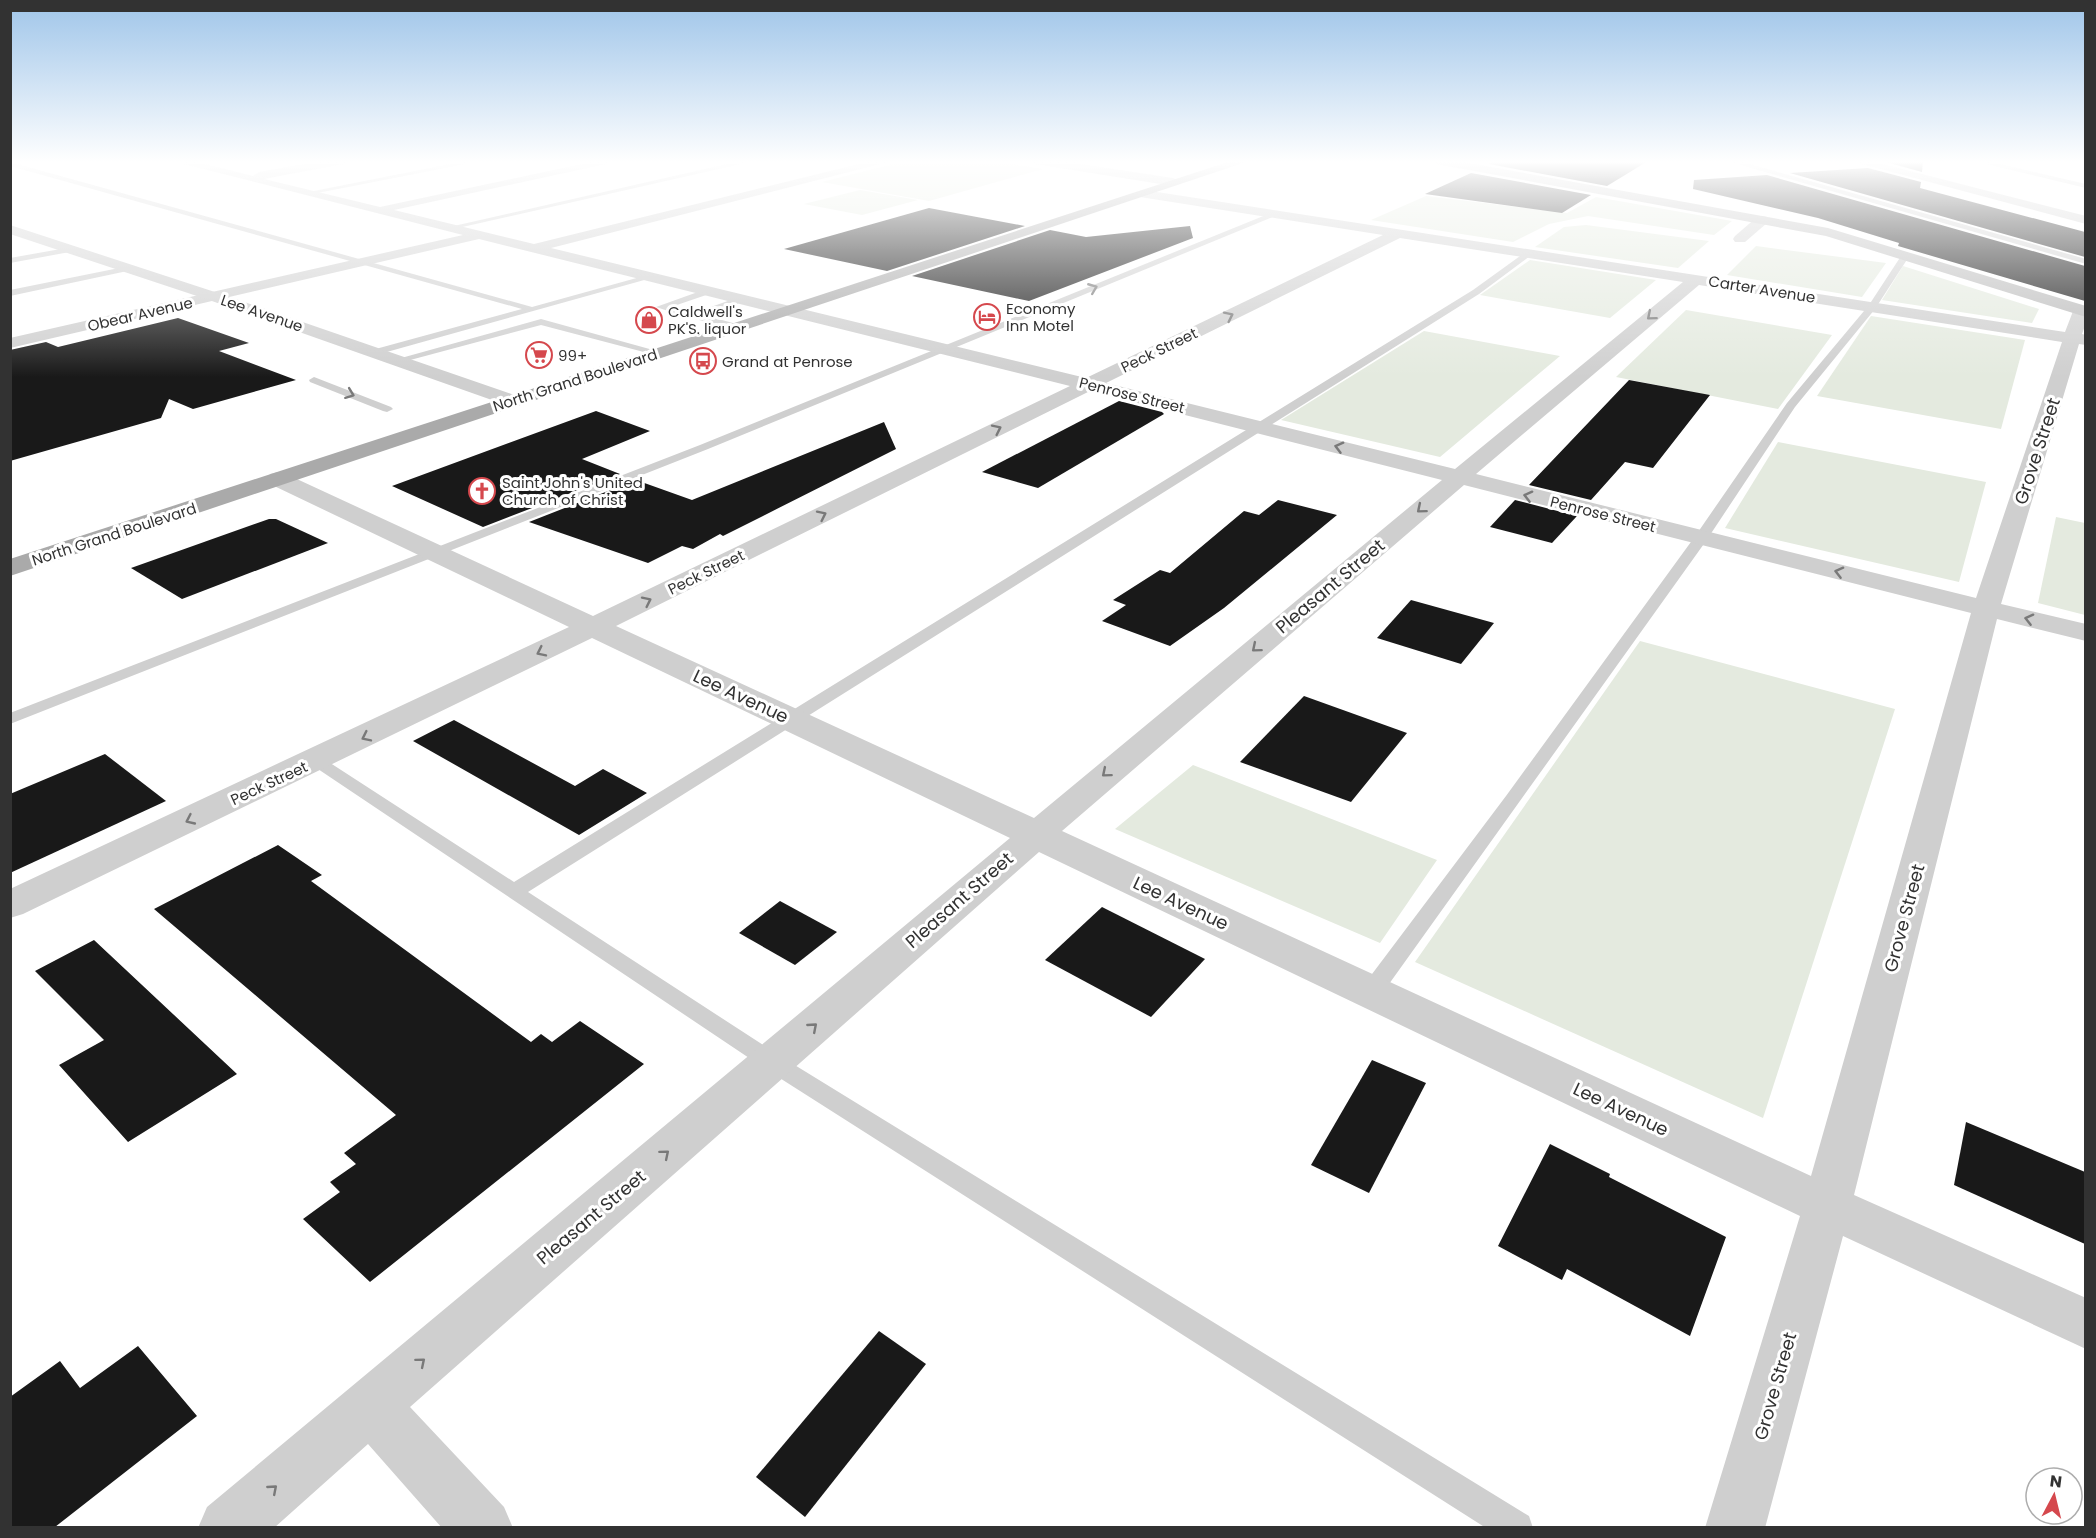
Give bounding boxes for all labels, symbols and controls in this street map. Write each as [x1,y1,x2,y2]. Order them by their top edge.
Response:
street label: Carter Avenue [1707,270,1817,308]
one-way arrow [1087,283,1098,295]
street label: Lee Avenue [218,289,306,337]
street label: Obear Avenue [85,292,195,336]
place label: Economy Inn Motel [1006,298,1076,336]
place label: Caldwell's PK'S. liquor [668,301,747,339]
hotel icon: Economy Inn Motel [972,302,1002,332]
shop icon: Caldwell's PK'S. liquor [634,305,664,335]
one-way arrow [1647,309,1658,320]
one-way arrow [1222,312,1233,324]
street label: Peck Street [1117,322,1201,378]
supermarket icon: 99+ [524,340,554,370]
street label: North Grand Boulevard [490,343,660,417]
place label: 99+ [558,345,587,366]
bus stop icon: Grand at Penrose [688,346,718,376]
place label: Grand at Penrose [722,351,853,372]
street label: Penrose Street [1077,372,1187,418]
one-way arrow [345,387,355,400]
street label: Grove Street [2008,394,2066,508]
one-way arrow [991,425,1002,437]
one-way arrow [1334,442,1344,455]
place label: Saint John's United Church of Christ [502,472,643,510]
church icon: Saint John's United Church of Christ [467,476,497,506]
one-way arrow [1523,490,1533,503]
street label: Penrose Street [1548,491,1658,537]
street label: North Grand Boulevard [29,497,199,571]
one-way arrow [1417,502,1428,513]
one-way arrow [815,511,826,523]
street label: Pleasant Street [1270,533,1390,639]
street label: Peck Street [664,544,748,600]
one-way arrow [1835,567,1845,580]
one-way arrow [640,596,651,608]
one-way arrow [2024,613,2034,626]
one-way arrow [1252,641,1263,652]
one-way arrow [537,644,548,656]
street label: Lee Avenue [689,663,793,729]
one-way arrow [361,729,372,741]
street label: Peck Street [227,756,311,810]
one-way arrow [1102,766,1113,777]
one-way arrow [185,813,196,825]
street label: Pleasant Street [900,846,1018,954]
street label: Grove Street [1878,861,1930,975]
street label: Lee Avenue [1129,870,1233,936]
one-way arrow [806,1023,817,1034]
street label: Lee Avenue [1569,1076,1673,1142]
one-way arrow [658,1150,669,1161]
street label: Pleasant Street [531,1164,651,1270]
street label: Grove Street [1748,1329,1802,1443]
one-way arrow [414,1358,425,1369]
north arrow [2024,1466,2084,1526]
text: N [2048,1469,2063,1494]
one-way arrow [266,1485,277,1496]

